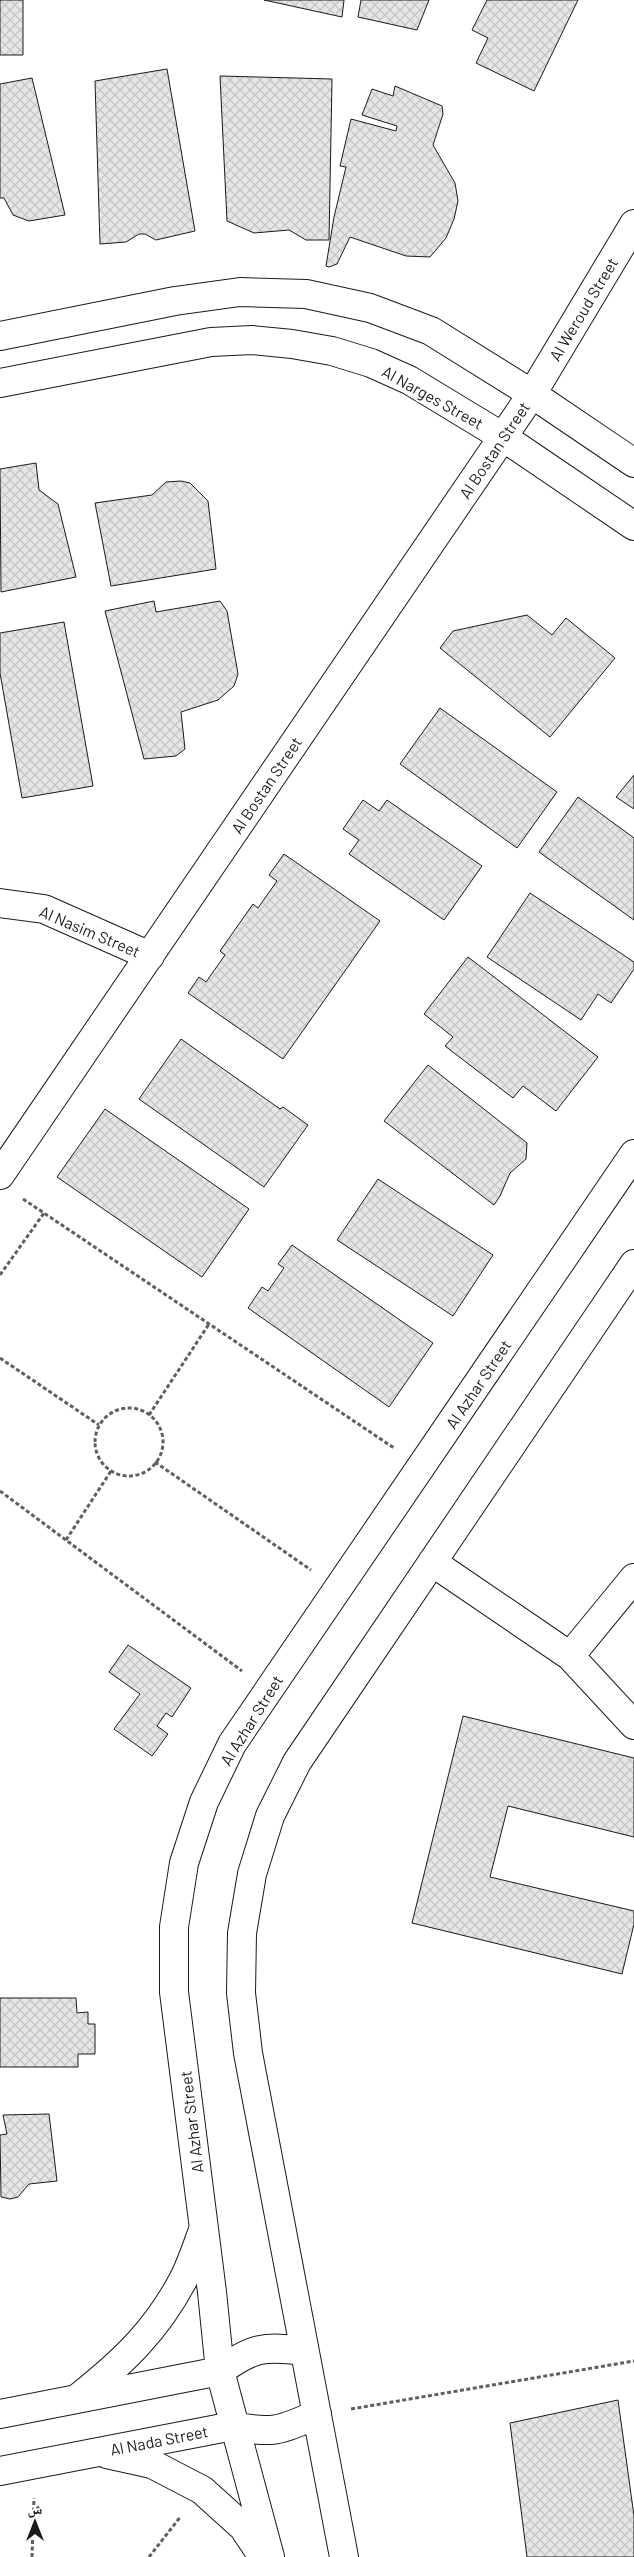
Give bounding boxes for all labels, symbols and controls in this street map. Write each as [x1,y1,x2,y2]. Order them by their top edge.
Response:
street label: Al Weroud Street [545,254,621,364]
street label: Al Narges Street [379,361,487,433]
street label: Al Bostan Street [455,398,533,502]
street label: Al Bostan Street [227,733,305,837]
street label: Al Nasim Street [37,901,143,961]
street label: Al Azhar Street [441,1336,515,1432]
street label: Al Azhar Street [216,1671,286,1769]
street label: Al Azhar Street [175,2070,207,2174]
street label: Al Nada Street [108,2421,210,2459]
north arrow [10,2497,60,2547]
text: ش [28,2500,43,2518]

